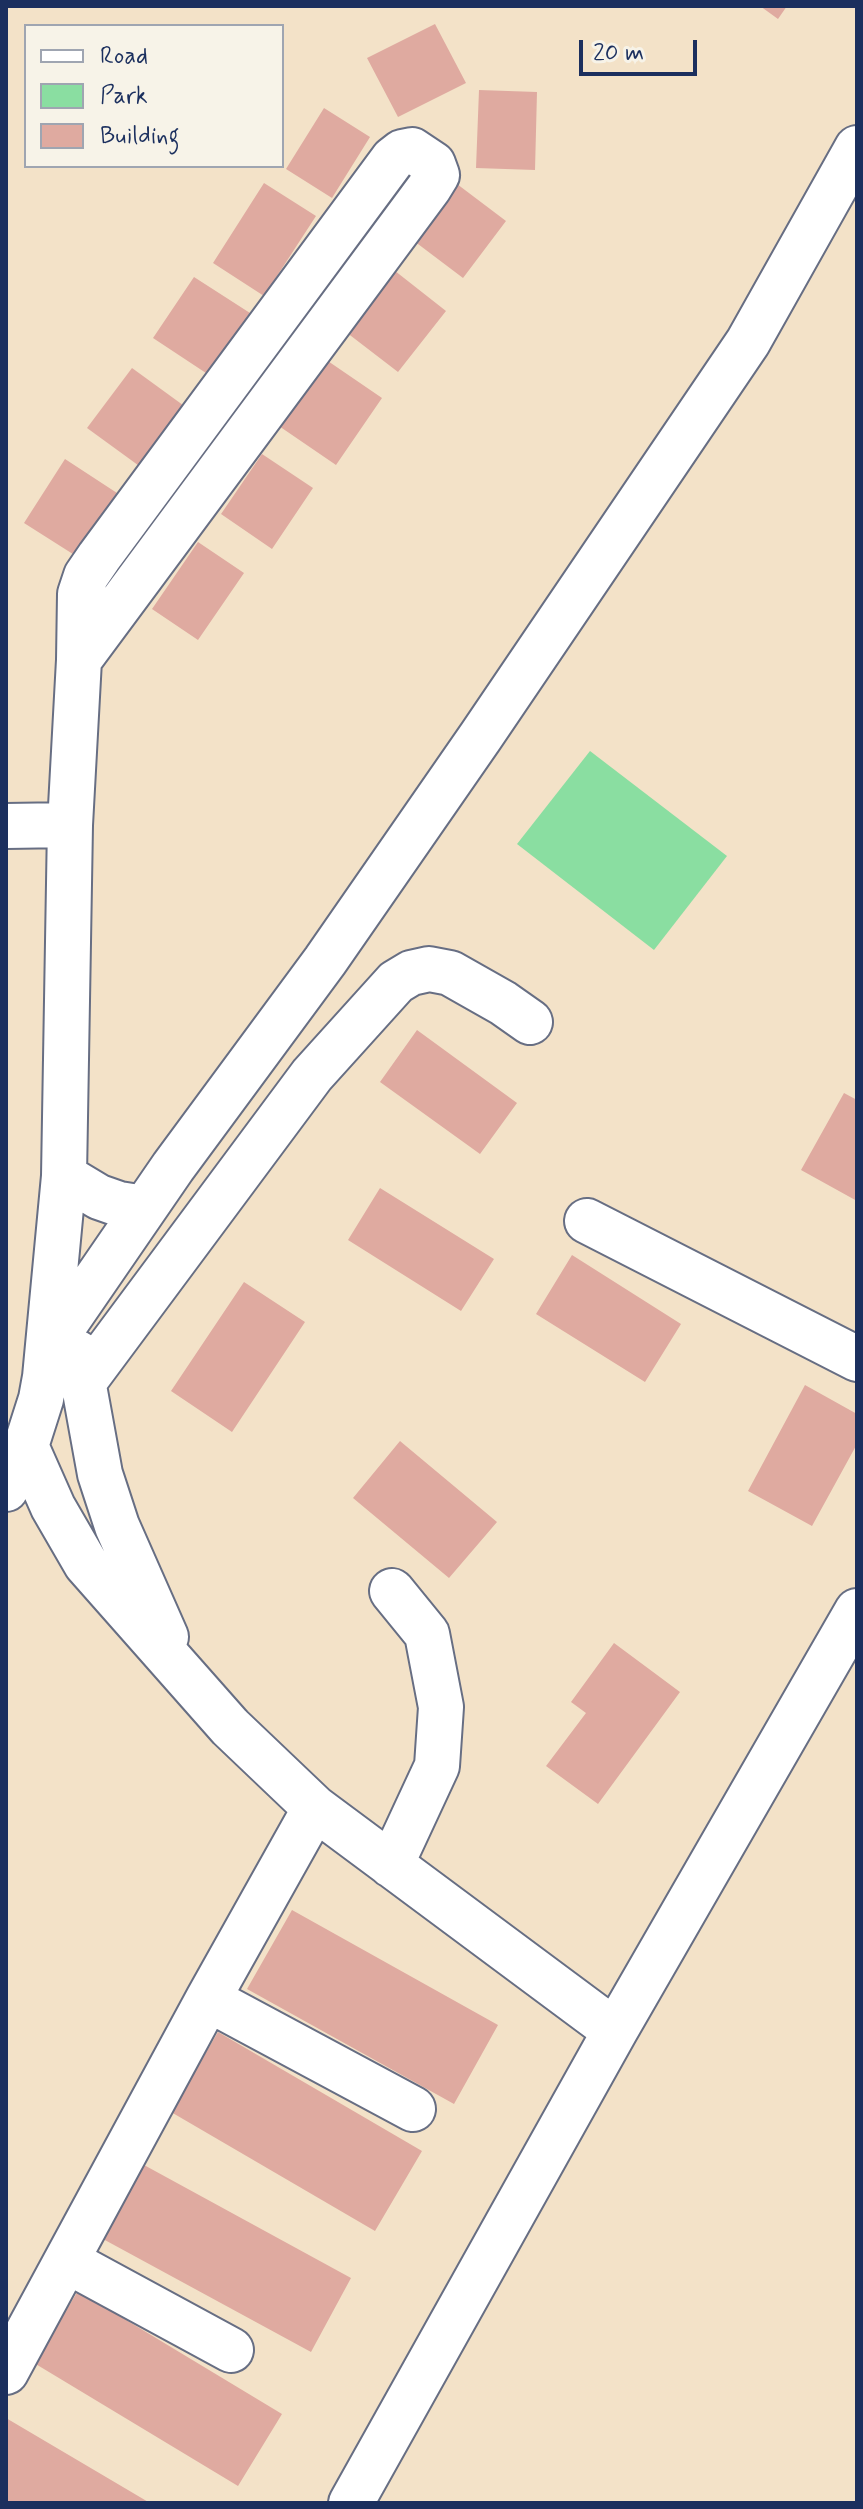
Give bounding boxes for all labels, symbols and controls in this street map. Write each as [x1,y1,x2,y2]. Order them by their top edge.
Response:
legend [24,24,284,168]
scale bar [583,24,701,74]
text: 20 m [593,38,644,69]
text: Road [100,41,148,72]
text: Park [100,81,148,112]
text: Building [100,121,180,152]

